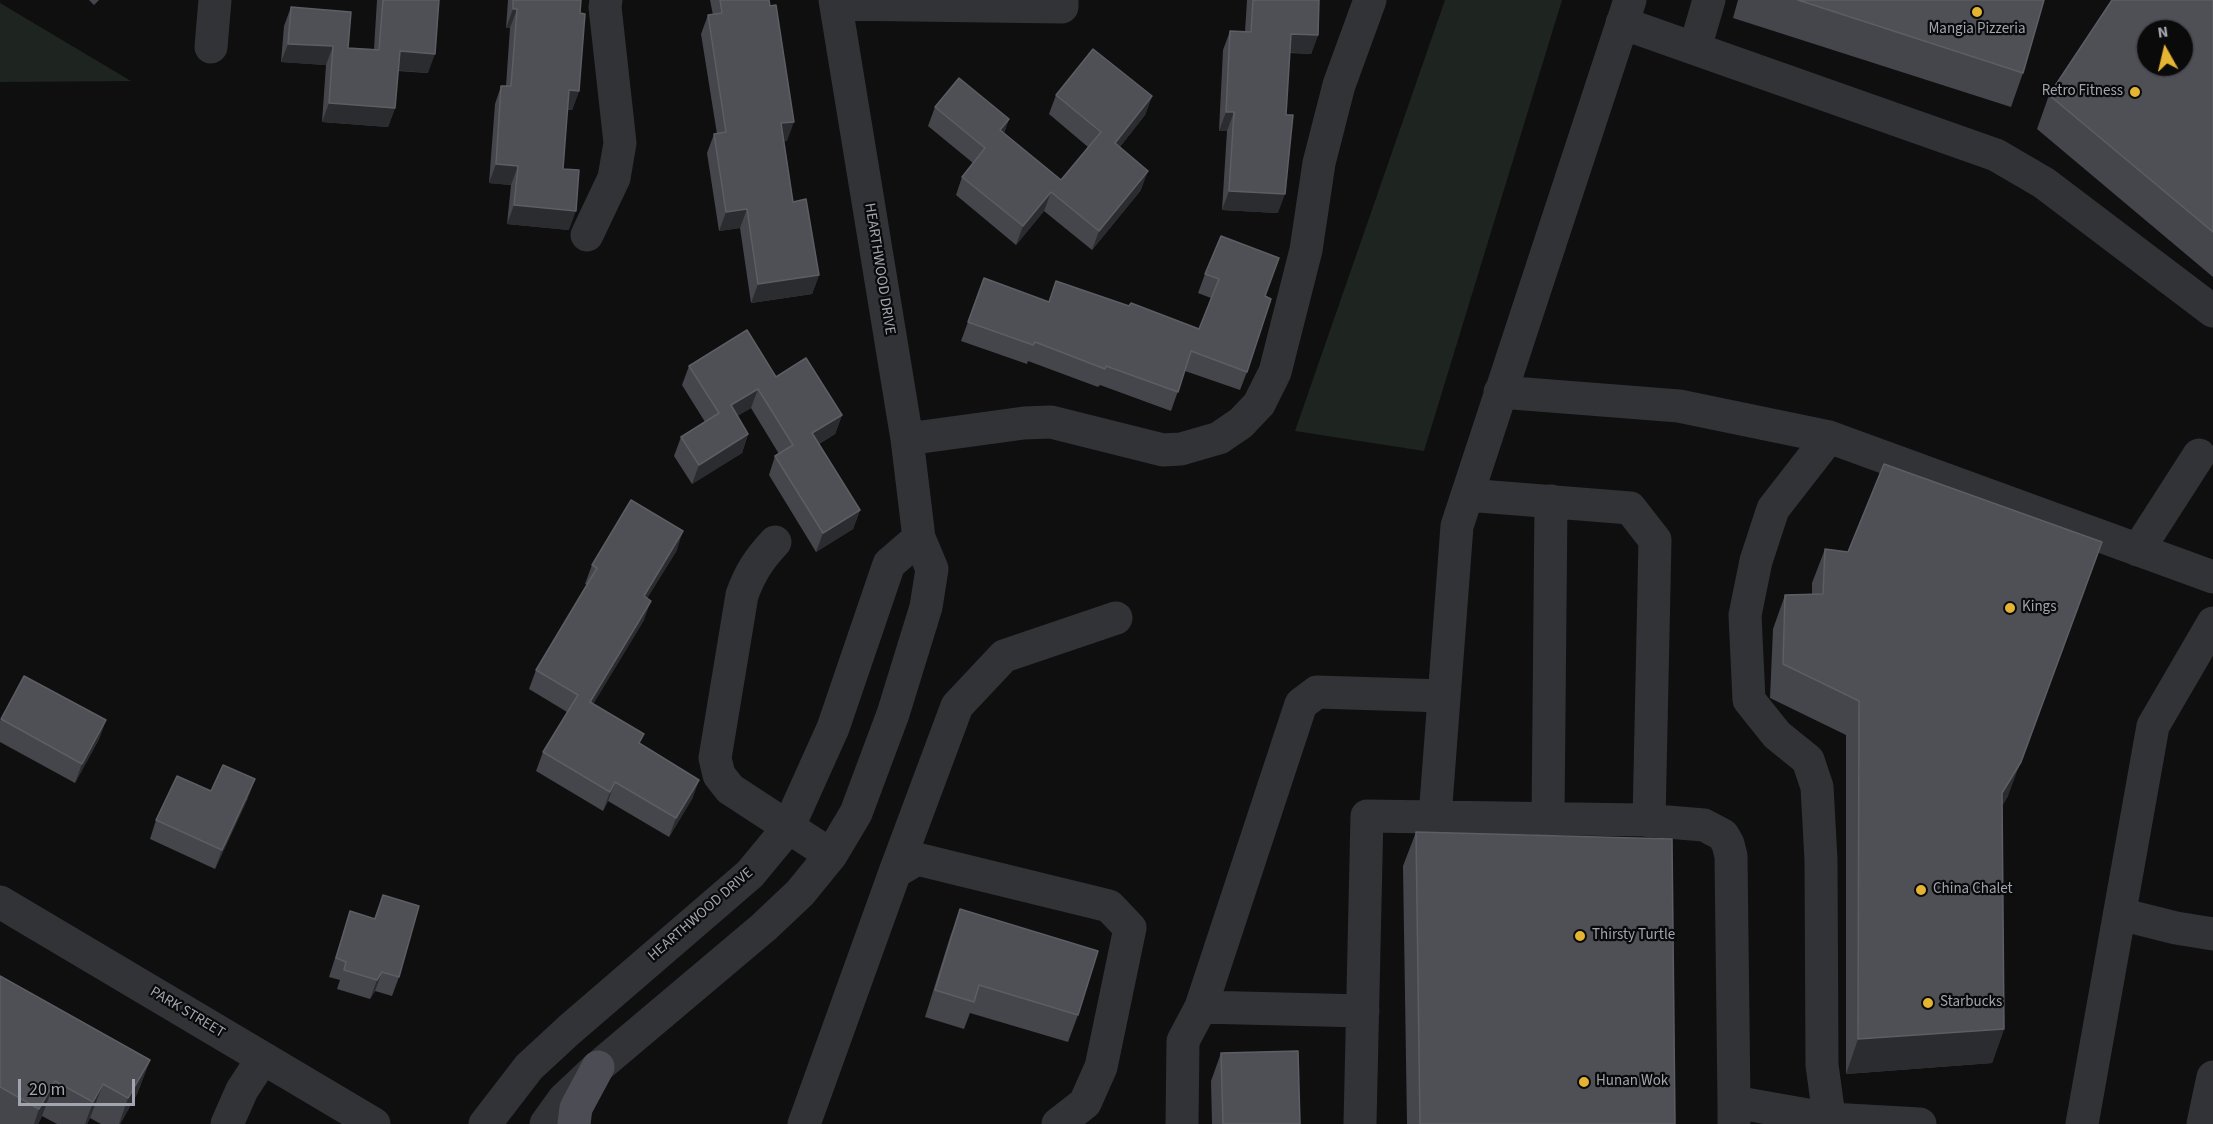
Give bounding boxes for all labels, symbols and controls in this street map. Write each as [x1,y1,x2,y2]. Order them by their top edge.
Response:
marker: Mangia Pizzeria [1970,5,1984,19]
north arrow [2135,18,2195,78]
place label: Mangia Pizzeria [1928,21,2026,39]
text: N [2156,21,2170,44]
place label: Retro Fitness [2042,83,2123,101]
marker: Retro Fitness [2128,85,2142,99]
street label: HEARTHWOOD DRIVE [860,202,898,336]
place label: Kings [2022,599,2056,617]
marker: Kings [2003,601,2017,615]
street label: HEARTHWOOD DRIVE [645,865,757,965]
place label: China Chalet [1933,881,2013,899]
marker: China Chalet [1914,883,1928,897]
place label: Thirsty Turtle [1592,927,1675,945]
marker: Thirsty Turtle [1573,929,1587,943]
street label: PARK STREET [146,984,228,1042]
place label: Starbucks [1940,994,2002,1012]
marker: Starbucks [1921,996,1935,1010]
scale bar [21,1067,138,1105]
place label: Hunan Wok [1596,1073,1668,1091]
marker: Hunan Wok [1577,1075,1591,1089]
text: 20 m [29,1077,65,1102]

